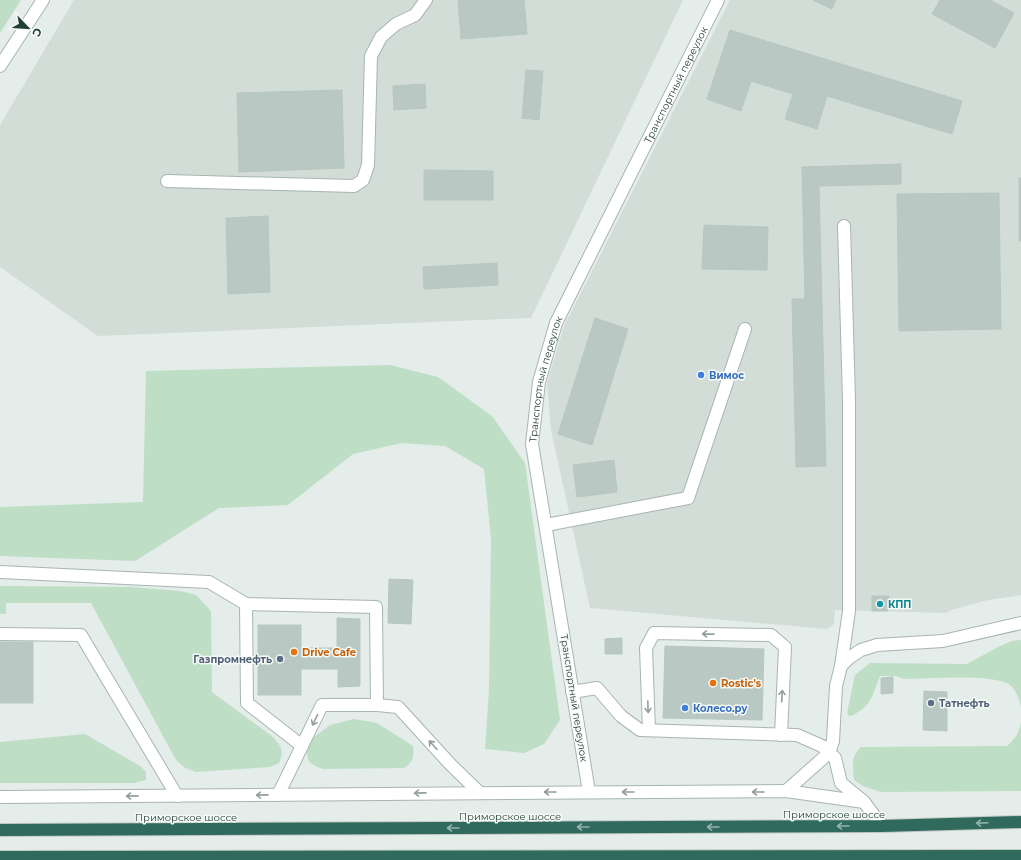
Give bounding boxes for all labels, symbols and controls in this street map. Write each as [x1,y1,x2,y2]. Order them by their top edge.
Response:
north arrow [8,8,48,48]
street label: Транспортный переулок [641,24,710,145]
text: С [29,26,45,39]
street label: Транспортный переулок [526,313,565,443]
place label: Вимос [709,369,744,382]
marker: Вимос [696,370,706,380]
place label: КПП [888,598,911,611]
marker: КПП [875,599,885,609]
one-way arrow [702,630,715,638]
street label: Транспортный переулок [557,633,591,763]
place label: Drive Cafe [302,646,356,659]
marker: Drive Cafe [289,647,299,657]
place label: Газпромнефть [193,653,272,666]
marker: Газпромнефть [275,654,285,664]
place label: Rostic's [721,677,762,690]
marker: Rostic's [708,678,718,688]
one-way arrow [779,690,786,703]
place label: Татнефть [939,697,990,710]
marker: Татнефть [926,698,936,708]
one-way arrow [644,700,652,713]
place label: Колесо.ру [693,702,748,715]
marker: Колесо.ру [680,703,690,713]
one-way arrow [311,713,318,725]
one-way arrow [429,741,438,751]
one-way arrow [544,788,557,796]
one-way arrow [622,788,635,796]
one-way arrow [752,788,765,796]
one-way arrow [414,790,427,797]
one-way arrow [256,791,269,799]
one-way arrow [126,792,139,800]
street label: Приморское шоссе [783,808,885,821]
street label: Приморское шоссе [459,810,561,823]
street label: Приморское шоссе [135,811,237,824]
one-way arrow [976,819,989,827]
one-way arrow [837,822,850,830]
one-way arrow [577,823,590,831]
one-way arrow [707,823,720,831]
one-way arrow [447,824,460,832]

